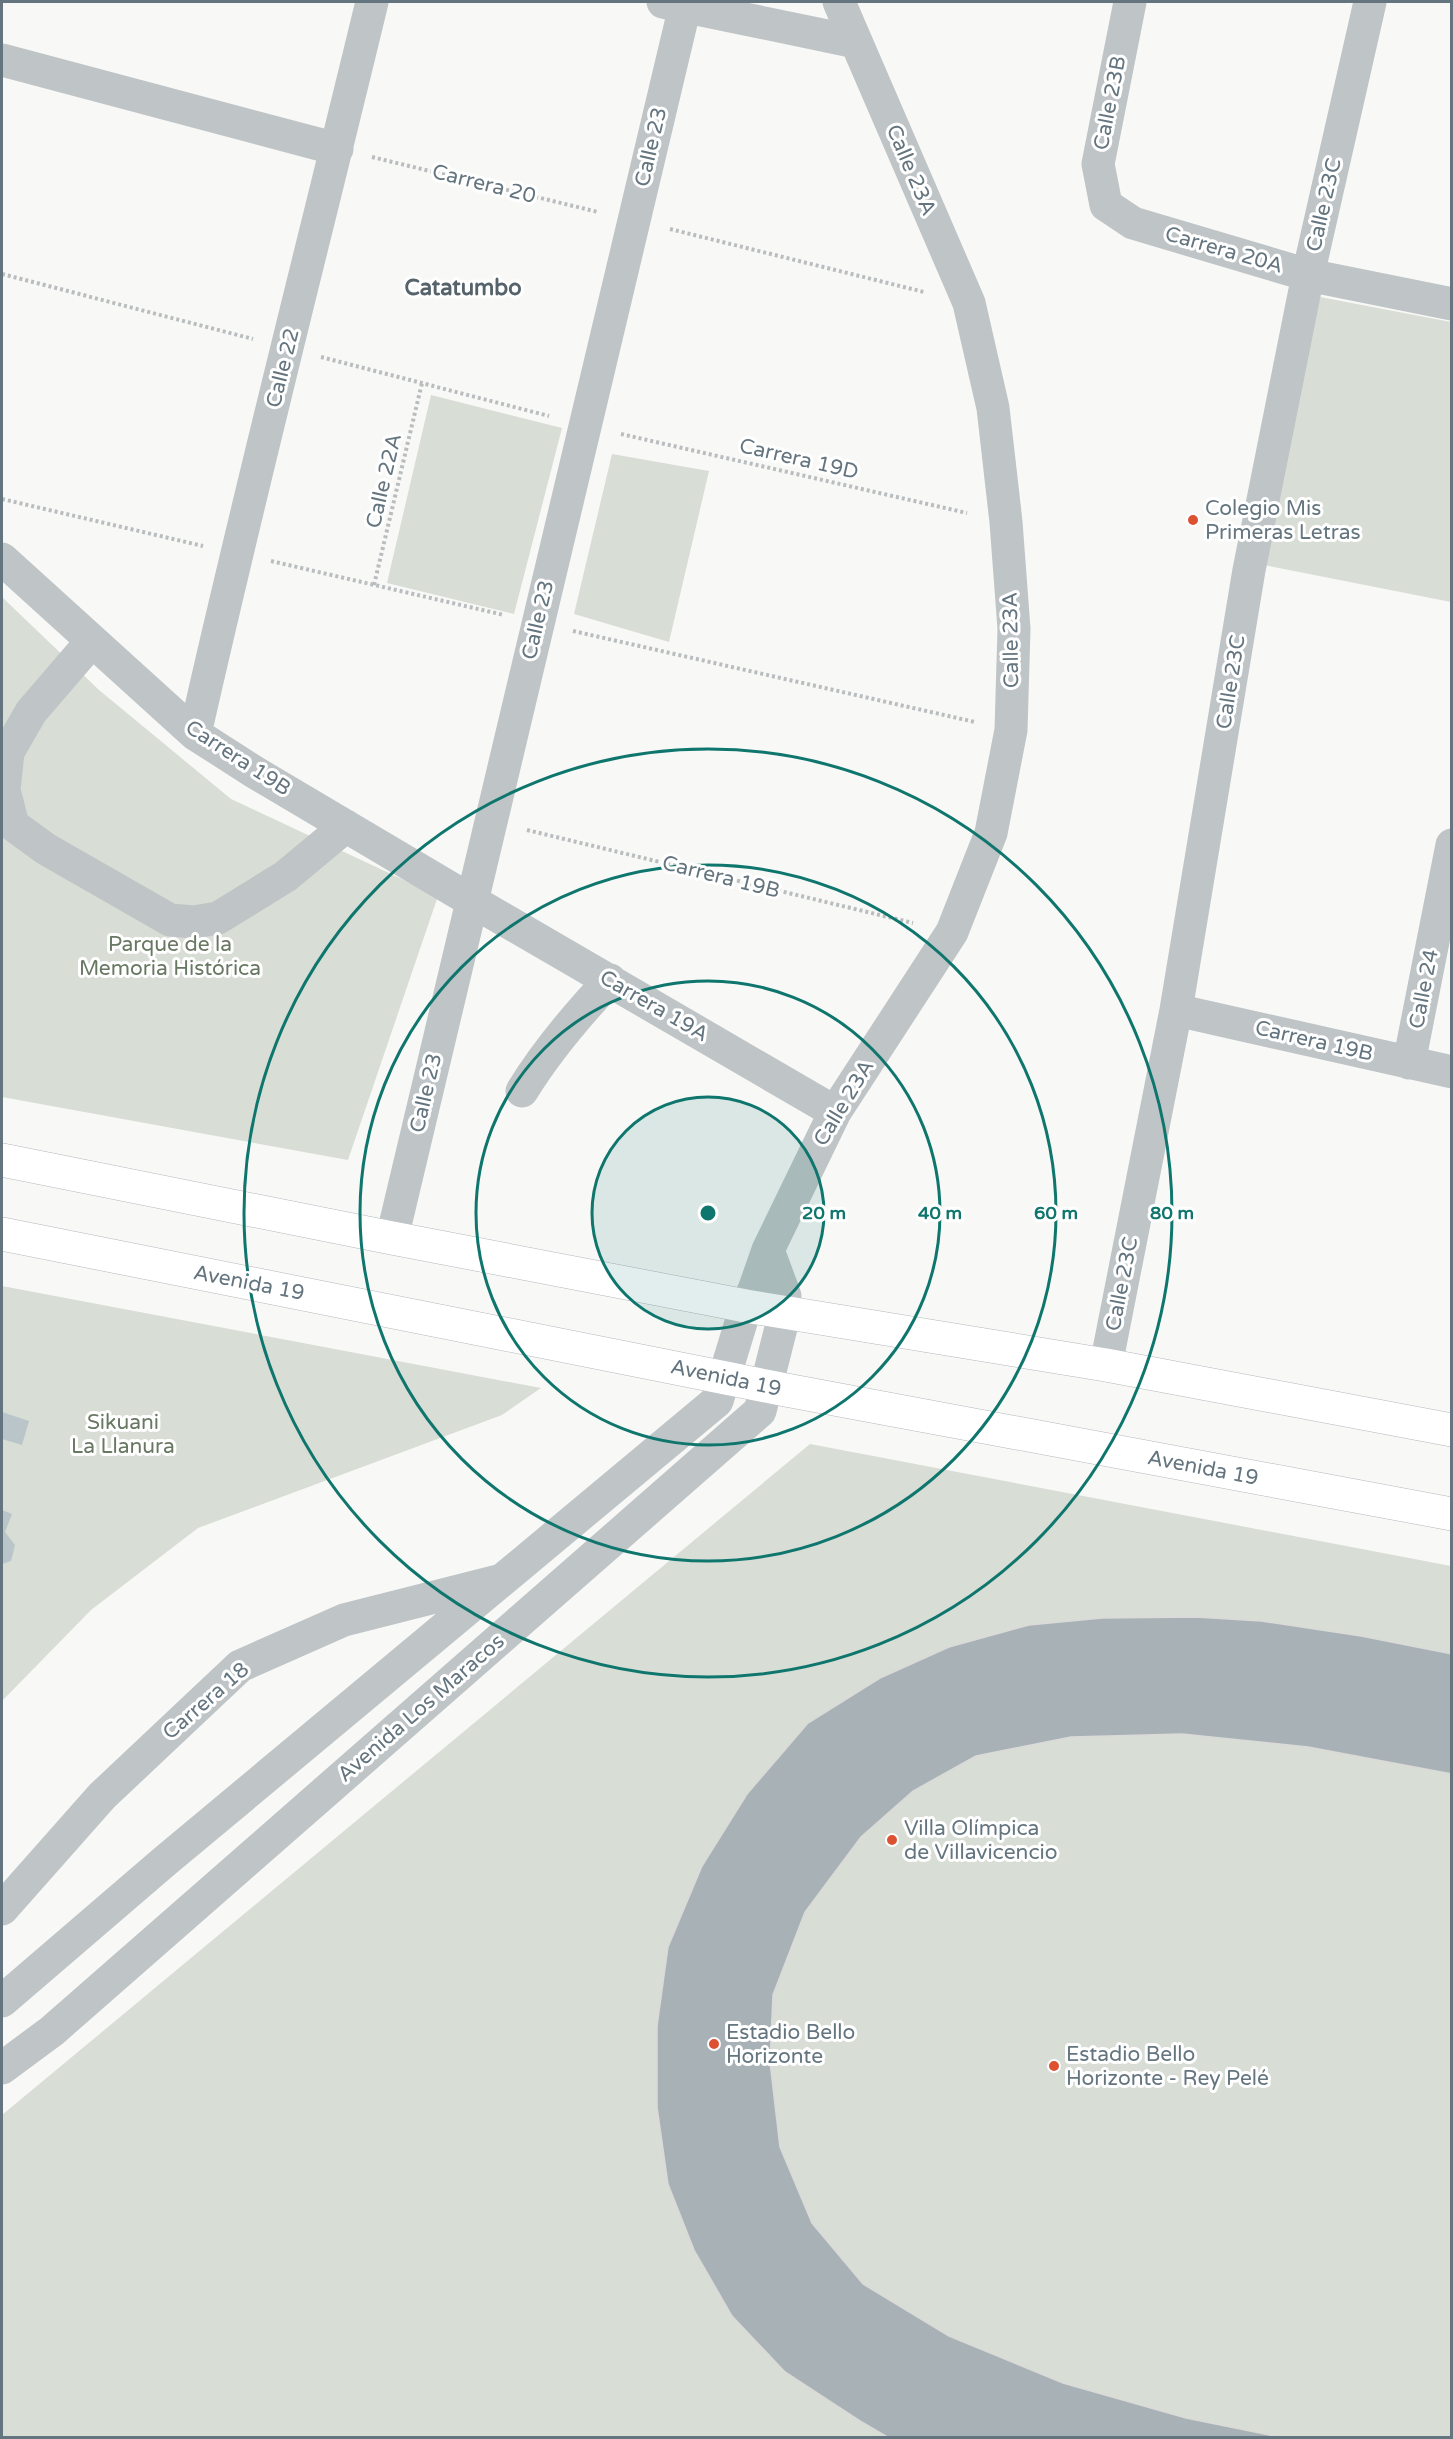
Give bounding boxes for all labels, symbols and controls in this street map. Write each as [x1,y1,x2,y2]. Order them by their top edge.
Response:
street label: Calle 23B [1089,54,1131,152]
street label: Calle 23 [630,105,672,189]
street label: Calle 23A [881,121,941,219]
street label: Calle 23C [1301,156,1347,254]
street label: Carrera 20 [430,159,538,209]
street label: Carrera 20A [1162,221,1286,279]
district label: Catatumbo [404,275,522,301]
street label: Calle 22 [261,326,305,410]
street label: Calle 22A [361,431,407,531]
street label: Carrera 19D [737,433,861,485]
place label: Colegio Mis Primeras Letras [1205,496,1361,545]
marker: Colegio Mis Primeras Letras [1186,513,1200,527]
street label: Calle 23 [517,578,559,662]
street label: Calle 23A [998,592,1024,688]
street label: Calle 23C [1211,633,1251,731]
street label: Carrera 19B [181,715,295,801]
street label: Carrera 19B [660,850,782,904]
park label: Parque de la Memoria Histórica [79,932,261,981]
street label: Calle 24 [1404,947,1444,1031]
street label: Carrera 19A [595,965,713,1047]
street label: Carrera 19B [1253,1015,1375,1067]
street label: Calle 23 [405,1051,447,1135]
street label: Calle 23A [808,1055,880,1151]
text: 20 m [802,1202,846,1224]
text: 40 m [918,1202,962,1224]
text: 60 m [1034,1202,1078,1224]
text: 80 m [1150,1202,1194,1224]
centre of rings [698,1203,718,1223]
street label: Calle 23C [1101,1235,1143,1333]
street label: Avenida 19 [191,1260,307,1306]
street label: Avenida 19 [668,1354,784,1402]
park label: Sikuani La Llanura [71,1410,175,1459]
street label: Avenida 19 [1145,1445,1261,1491]
street label: Avenida Los Maracos [333,1629,509,1787]
street label: Carrera 18 [158,1657,254,1745]
place label: Villa Olímpica de Villavicencio [904,1816,1058,1865]
marker: Villa Olímpica de Villavicencio [885,1833,899,1847]
place label: Estadio Bello Horizonte [726,2020,855,2069]
marker: Estadio Bello Horizonte [707,2037,721,2051]
place label: Estadio Bello Horizonte - Rey Pelé [1066,2042,1269,2091]
marker: Estadio Bello Horizonte - Rey Pelé [1047,2059,1061,2073]

